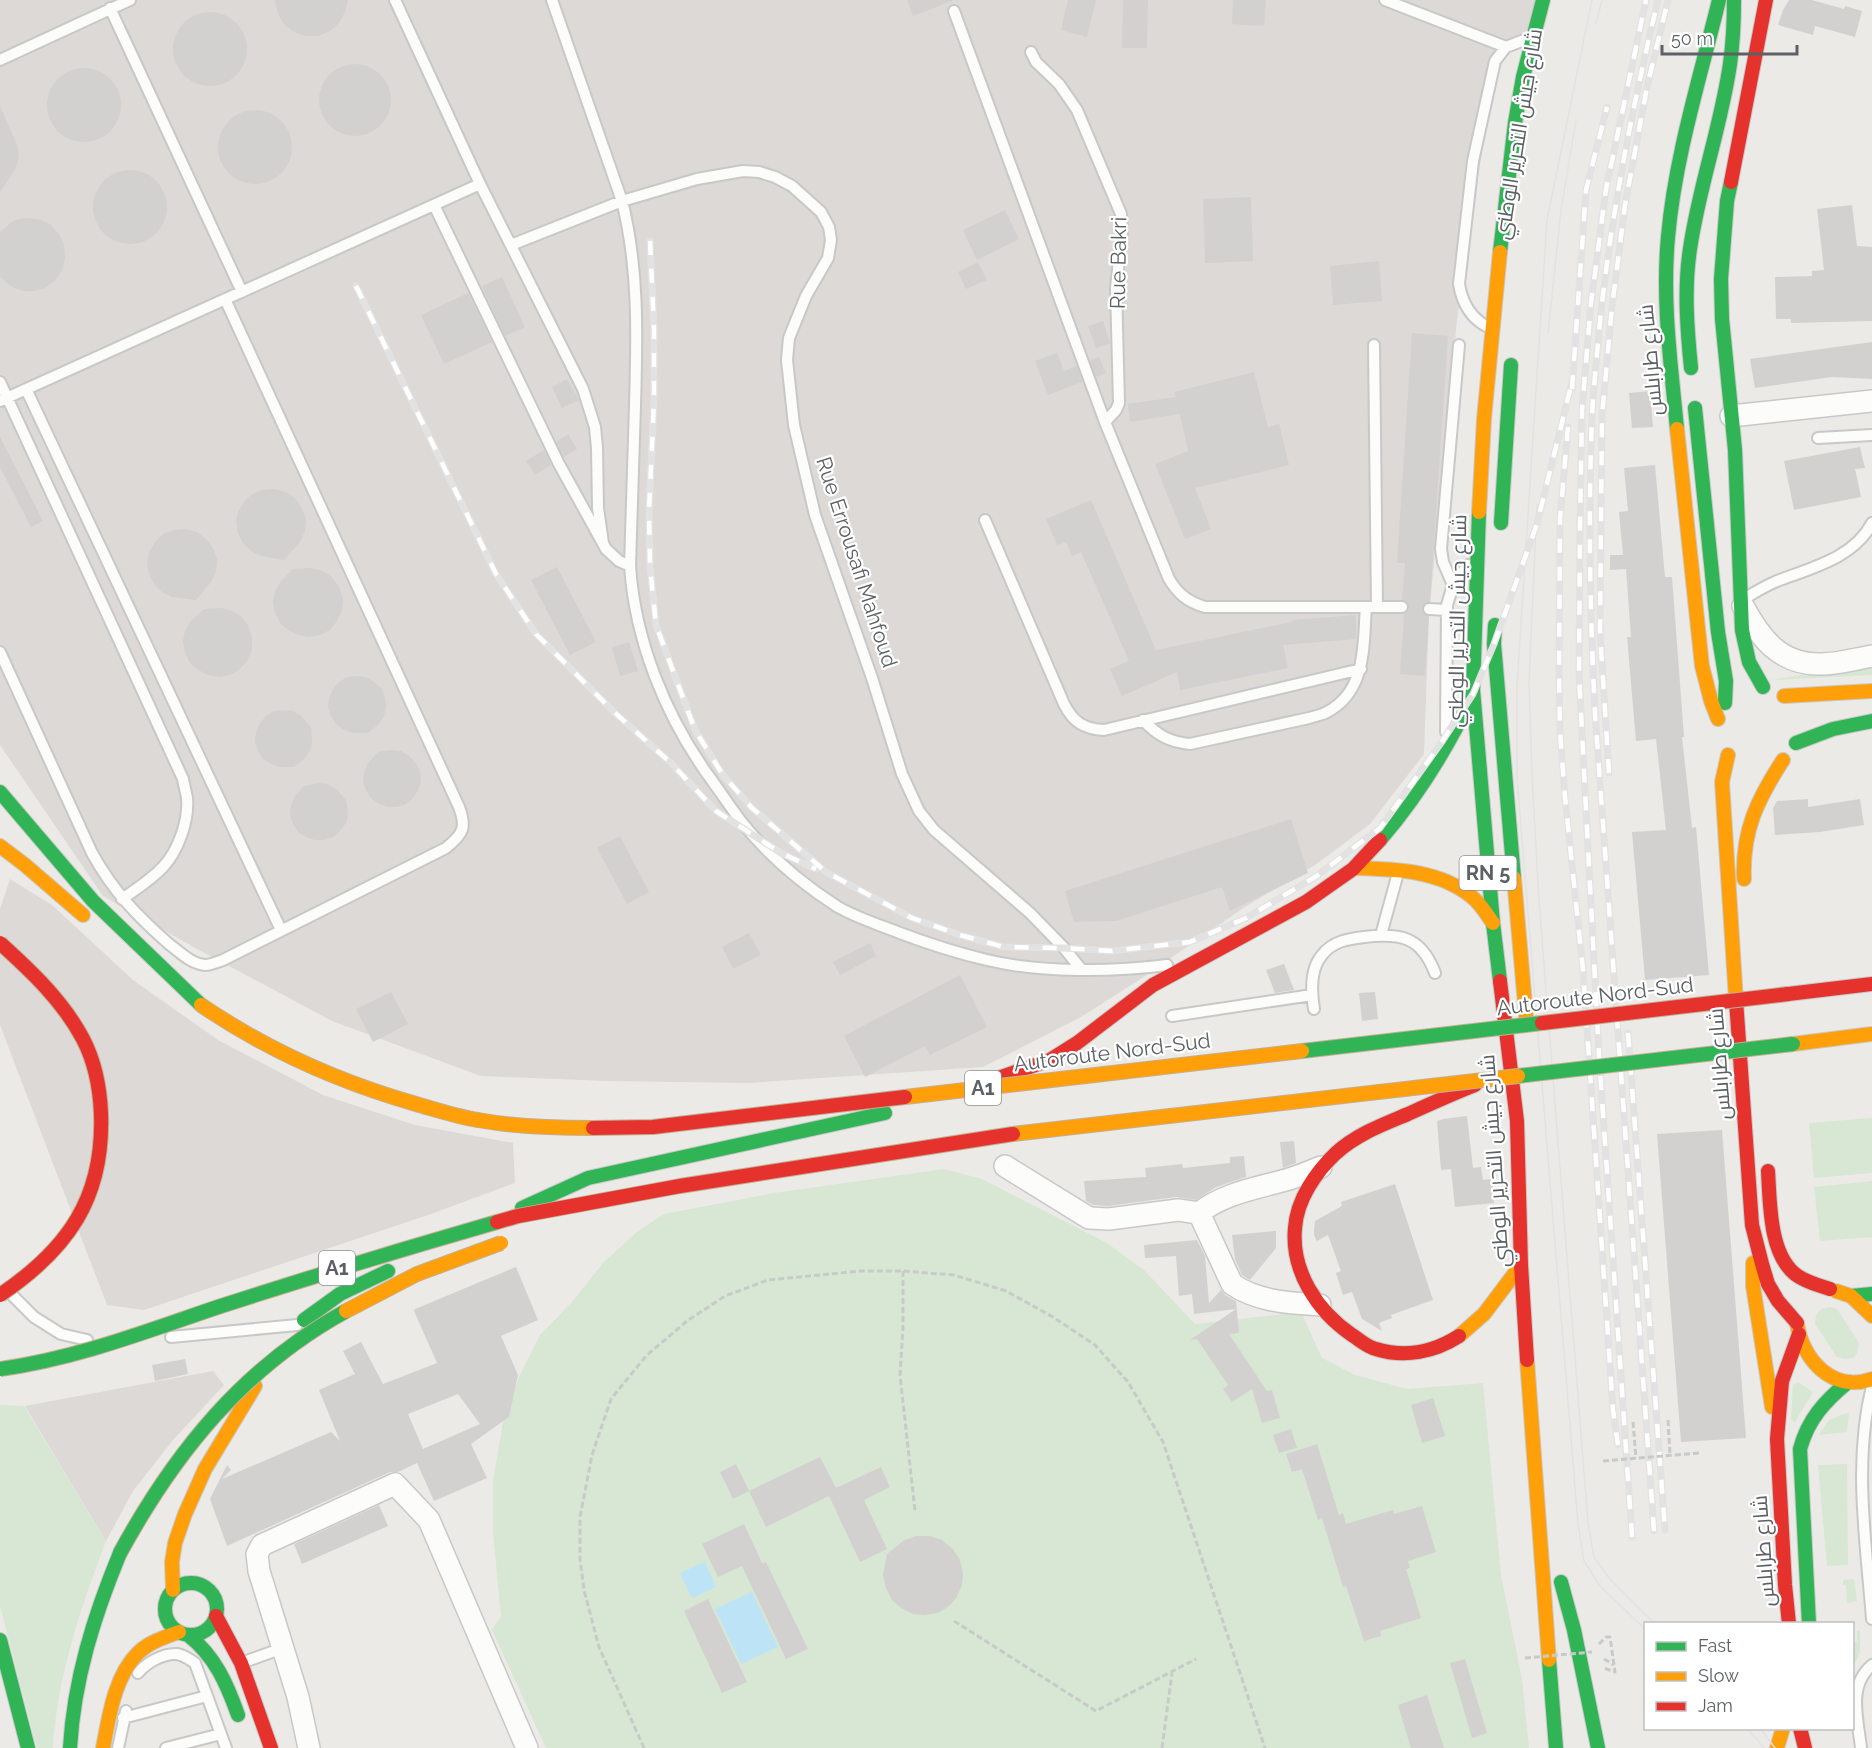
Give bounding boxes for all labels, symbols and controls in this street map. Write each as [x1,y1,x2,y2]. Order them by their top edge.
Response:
scale bar [1662,18,1797,56]
street label: شارع جيش التحرير الوطني [1489,27,1551,242]
text: 50 m [1671,28,1713,49]
street label: Rue Bakri [1105,217,1131,309]
street label: شارع طرابلس [1633,303,1669,417]
street label: Rue Errousafi Mahfoud [811,454,903,670]
street label: شارع جيش التحرير الوطني [1443,514,1475,728]
road number: RN 5 [1460,856,1516,890]
street label: Autoroute Nord-Sud [1495,972,1695,1020]
street label: شارع طرابلس [1703,1007,1737,1121]
street label: Autoroute Nord-Sud [1012,1028,1212,1076]
street label: شارع جيش التحرير الوطني [1474,1053,1518,1268]
road number: A1 [965,1071,1001,1105]
road number: A1 [319,1251,355,1285]
street label: شارع طرابلس [1747,1494,1781,1608]
legend [1644,1622,1854,1730]
text: Fast [1698,1635,1732,1656]
text: Slow [1698,1665,1739,1686]
text: Jam [1698,1695,1733,1716]

